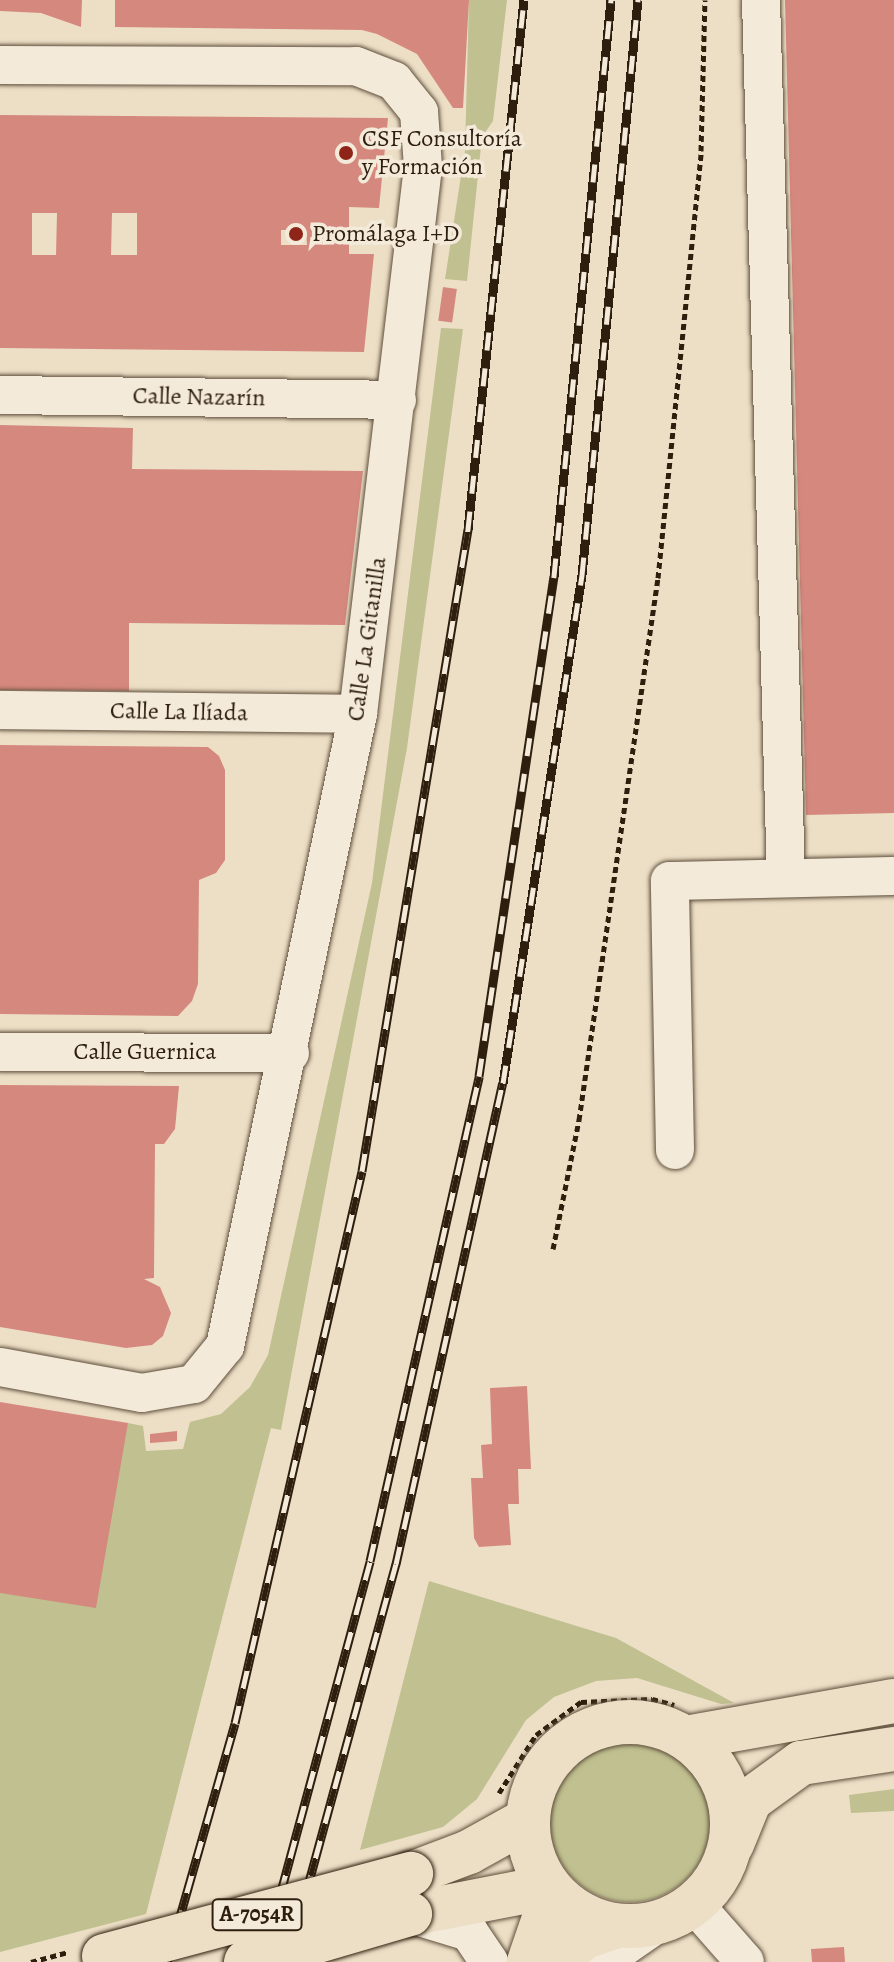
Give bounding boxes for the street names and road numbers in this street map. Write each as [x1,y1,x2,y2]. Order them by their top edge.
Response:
street label: Calle Nazarín [132,381,266,413]
street label: Calle La Gitanilla [341,555,393,723]
street label: Calle La Ilíada [110,696,248,728]
street label: Calle Guernica [74,1038,216,1066]
road number: A-7054R [211,1897,303,1933]

